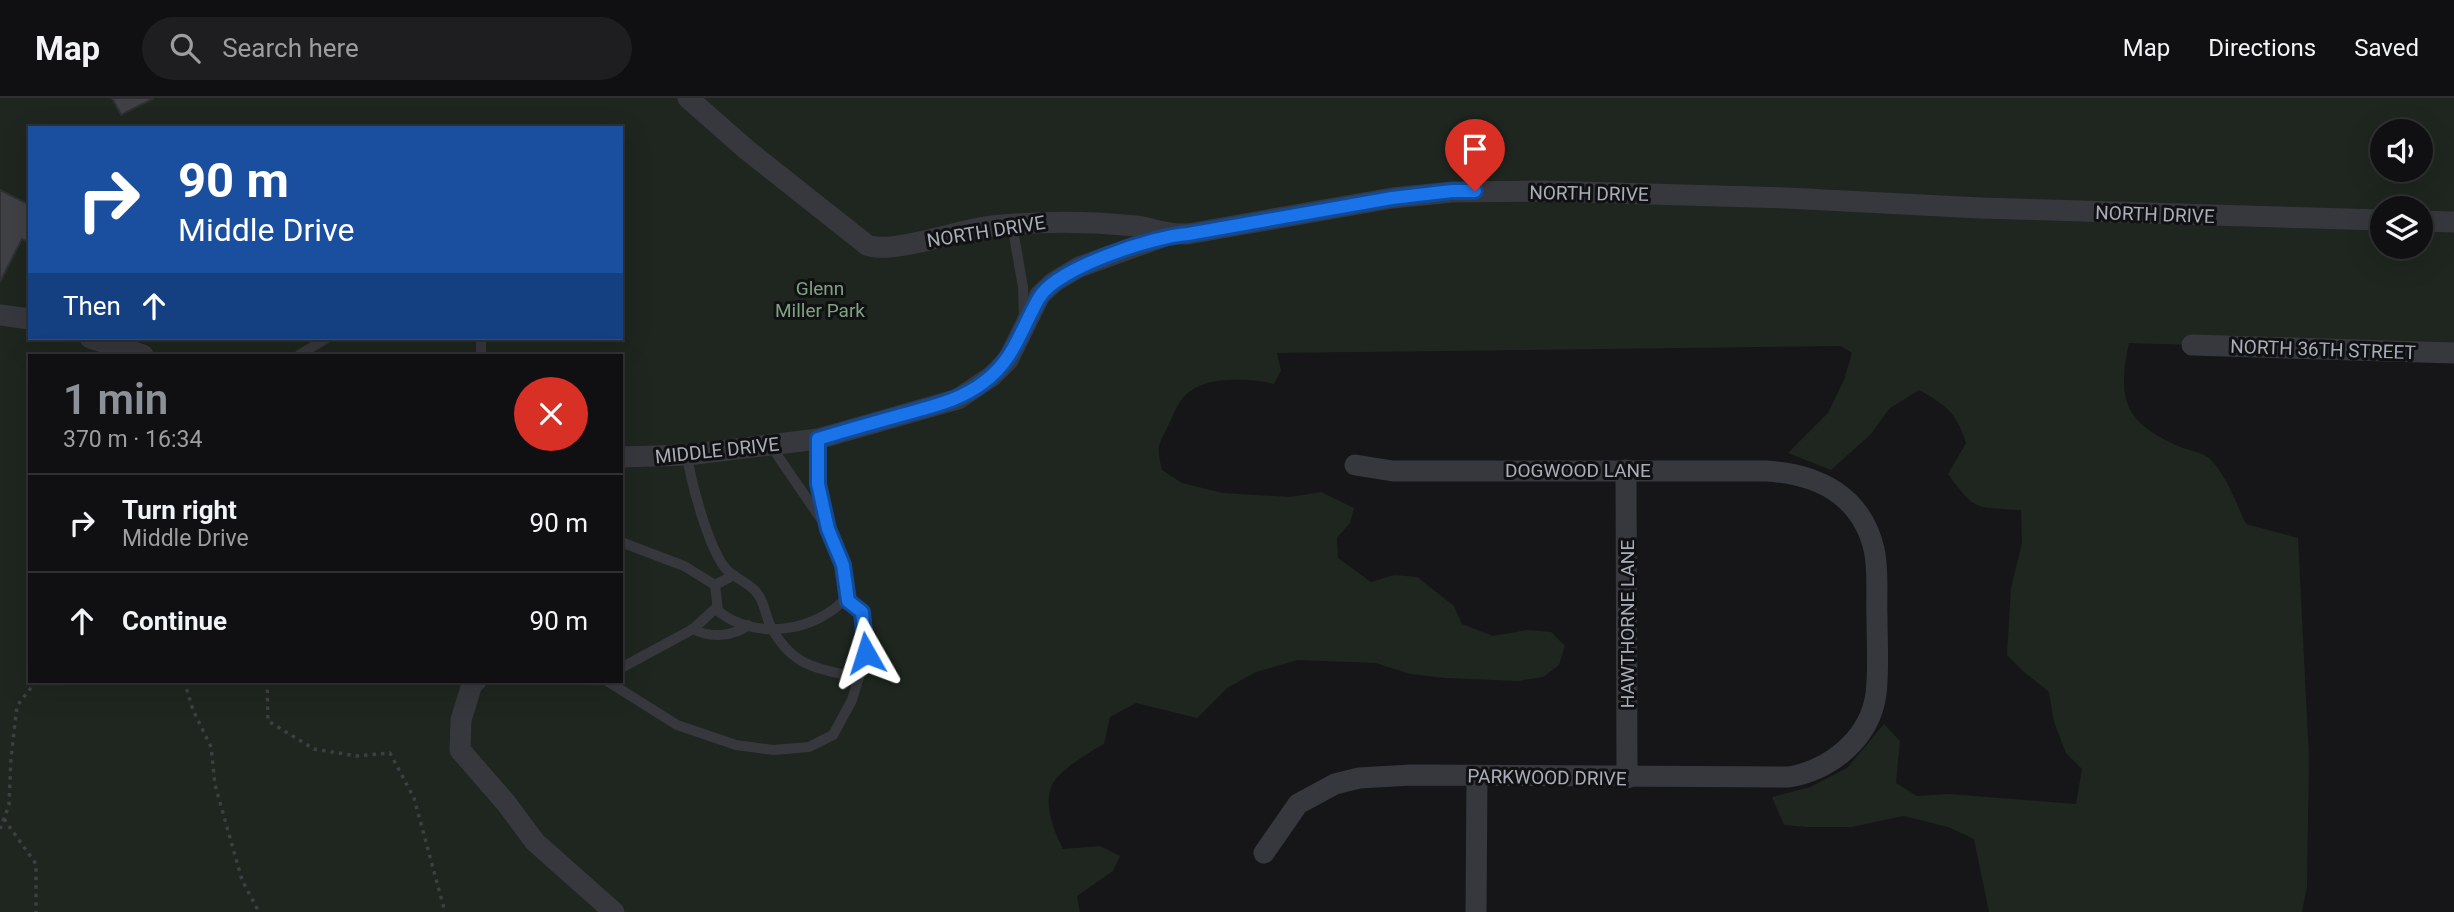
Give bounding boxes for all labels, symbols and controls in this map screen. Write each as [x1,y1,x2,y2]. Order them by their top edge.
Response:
search box [142,17,632,80]
text: Map [35,29,100,68]
icon: search [166,29,204,67]
text: Search here [222,33,359,63]
text: Map [2123,34,2170,62]
text: Directions [2208,34,2316,62]
text: Saved [2354,34,2419,62]
pin [1445,119,1505,191]
map controls [2370,119,2433,259]
button: sound [2370,119,2433,182]
icon: arrive [1456,130,1494,168]
text: 90 m [178,152,289,209]
icon: right [63,154,154,245]
street label: NORTH DRIVE [1529,181,1649,206]
button: layers [2370,196,2433,259]
street label: NORTH DRIVE [2095,201,2215,228]
text: Middle Drive [178,211,354,249]
street label: NORTH DRIVE [925,211,1047,252]
park label: Glenn Miller Park [775,277,865,322]
icon: ahead [135,287,173,325]
text: Then [63,291,121,321]
street label: NORTH 36TH STREET [2230,335,2416,364]
text: 1 min [63,375,168,424]
button: close [514,377,588,451]
text: 370 m · 16:34 [63,426,202,453]
street label: MIDDLE DRIVE [654,433,780,468]
street label: DOGWOOD LANE [1505,459,1651,482]
text: Turn right [122,495,237,525]
icon: right [63,504,101,542]
text: 90 m [530,508,588,538]
text: Middle Drive [122,525,249,552]
street label: HAWTHORNE LANE [1616,540,1639,708]
icon: ahead [63,602,101,640]
text: Continue [122,606,227,636]
text: 90 m [530,606,588,636]
position arrow [829,616,903,690]
street label: PARKWOOD DRIVE [1467,765,1627,790]

